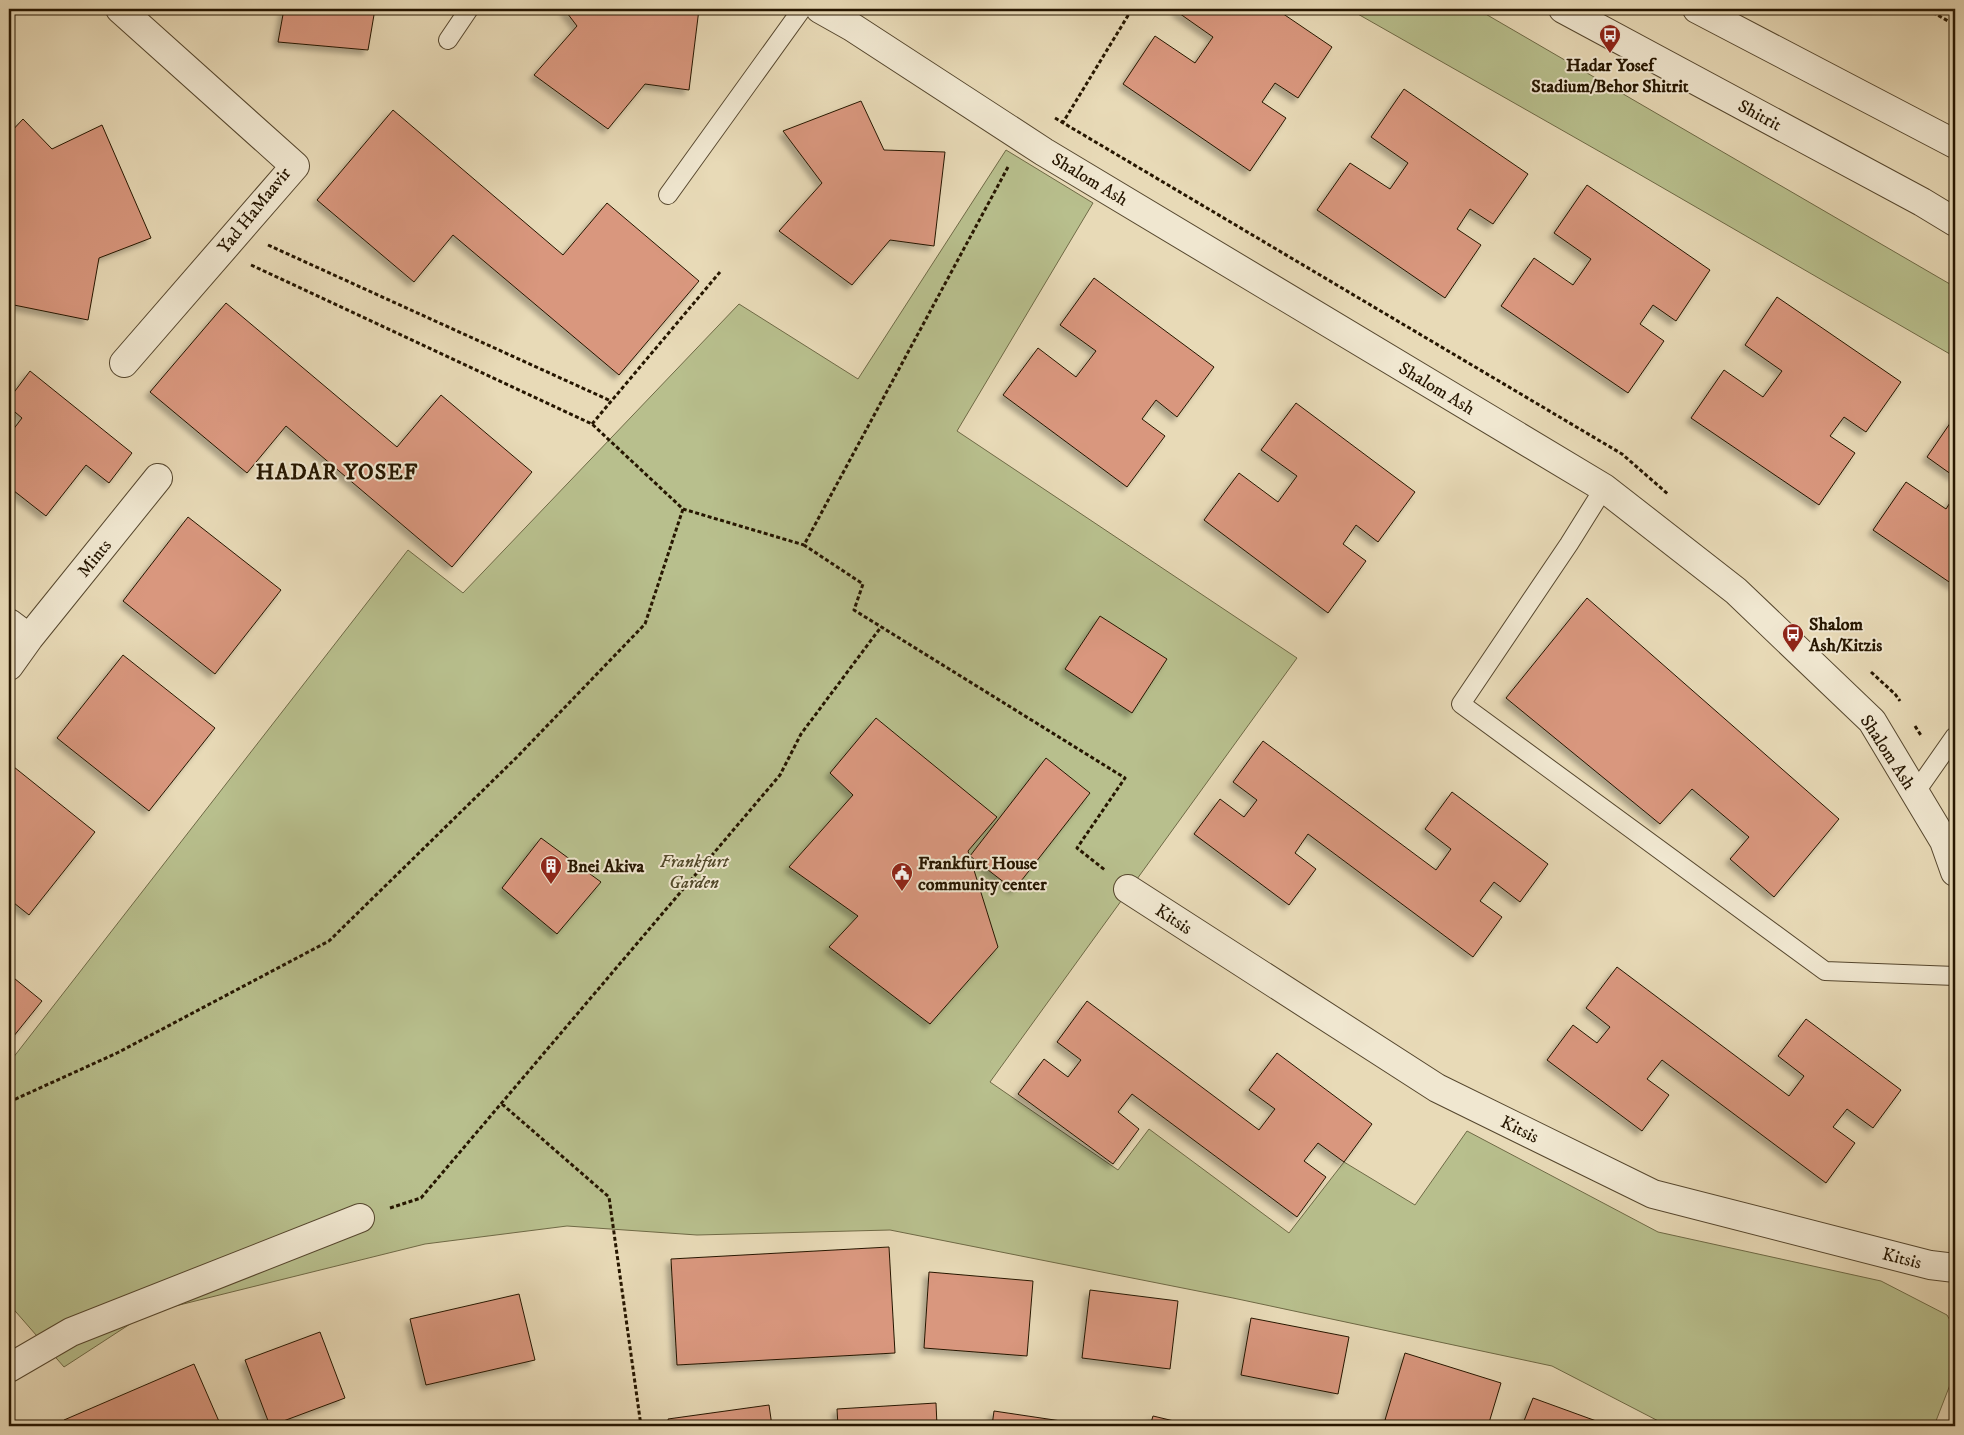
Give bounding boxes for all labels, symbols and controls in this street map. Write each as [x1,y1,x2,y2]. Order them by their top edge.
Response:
bus stop icon: Hadar Yosef Stadium/Behor Shitrit [1598,23,1622,54]
place label: Hadar Yosef Stadium/Behor Shitrit [1531,55,1689,98]
street label: Shitrit [1734,95,1785,137]
street label: Shalom Ash [1047,149,1132,211]
street label: Yad HaMaavir [213,163,296,258]
street label: Shalom Ash [1394,358,1479,420]
district label: HADAR YOSEF [256,459,418,486]
street label: Mints [73,535,117,582]
place label: Shalom Ash/Kitzis [1808,614,1882,657]
bus stop icon: Shalom Ash/Kitzis [1781,622,1805,653]
street label: Shalom Ash [1855,711,1920,795]
park label: Frankfurt Garden [660,851,730,894]
place label: Frankfurt House community center [918,853,1047,896]
building icon: Bnei Akiva [539,854,563,885]
place label: Bnei Akiva [567,856,645,878]
public building icon: Frankfurt House community center [890,861,914,892]
street label: Kitsis [1151,900,1196,940]
street label: Kitsis [1497,1111,1542,1148]
street label: Kitsis [1880,1244,1924,1274]

